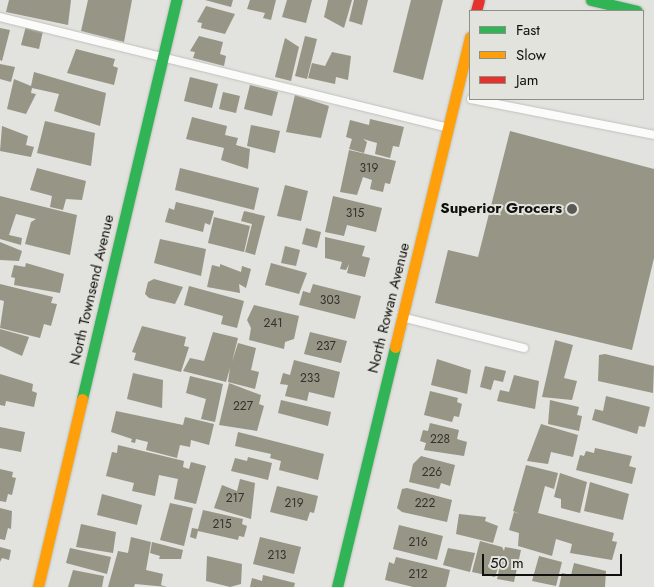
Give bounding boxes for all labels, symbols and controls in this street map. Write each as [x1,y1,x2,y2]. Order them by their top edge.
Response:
legend [469,10,644,100]
text: Fast [516,19,540,41]
text: Slow [516,44,546,66]
text: Jam [516,69,539,91]
house number: 319 [360,162,378,176]
place label: Superior Grocers [440,200,562,218]
marker: Superior Grocers [566,203,578,215]
house number: 315 [346,207,364,221]
street label: North Townsend Avenue [66,213,118,367]
street label: North Rowan Avenue [364,241,414,375]
house number: 303 [320,294,340,308]
house number: 241 [263,317,283,331]
house number: 237 [316,340,336,354]
house number: 233 [300,372,320,386]
house number: 227 [233,400,253,414]
house number: 228 [430,433,450,447]
house number: 226 [422,466,442,480]
house number: 217 [226,492,244,506]
house number: 219 [284,497,304,511]
house number: 222 [415,497,435,511]
house number: 215 [213,518,231,532]
house number: 216 [408,536,428,550]
scale bar [484,544,624,576]
house number: 213 [268,549,286,563]
text: 50 m [490,552,524,574]
house number: 212 [408,568,428,582]

